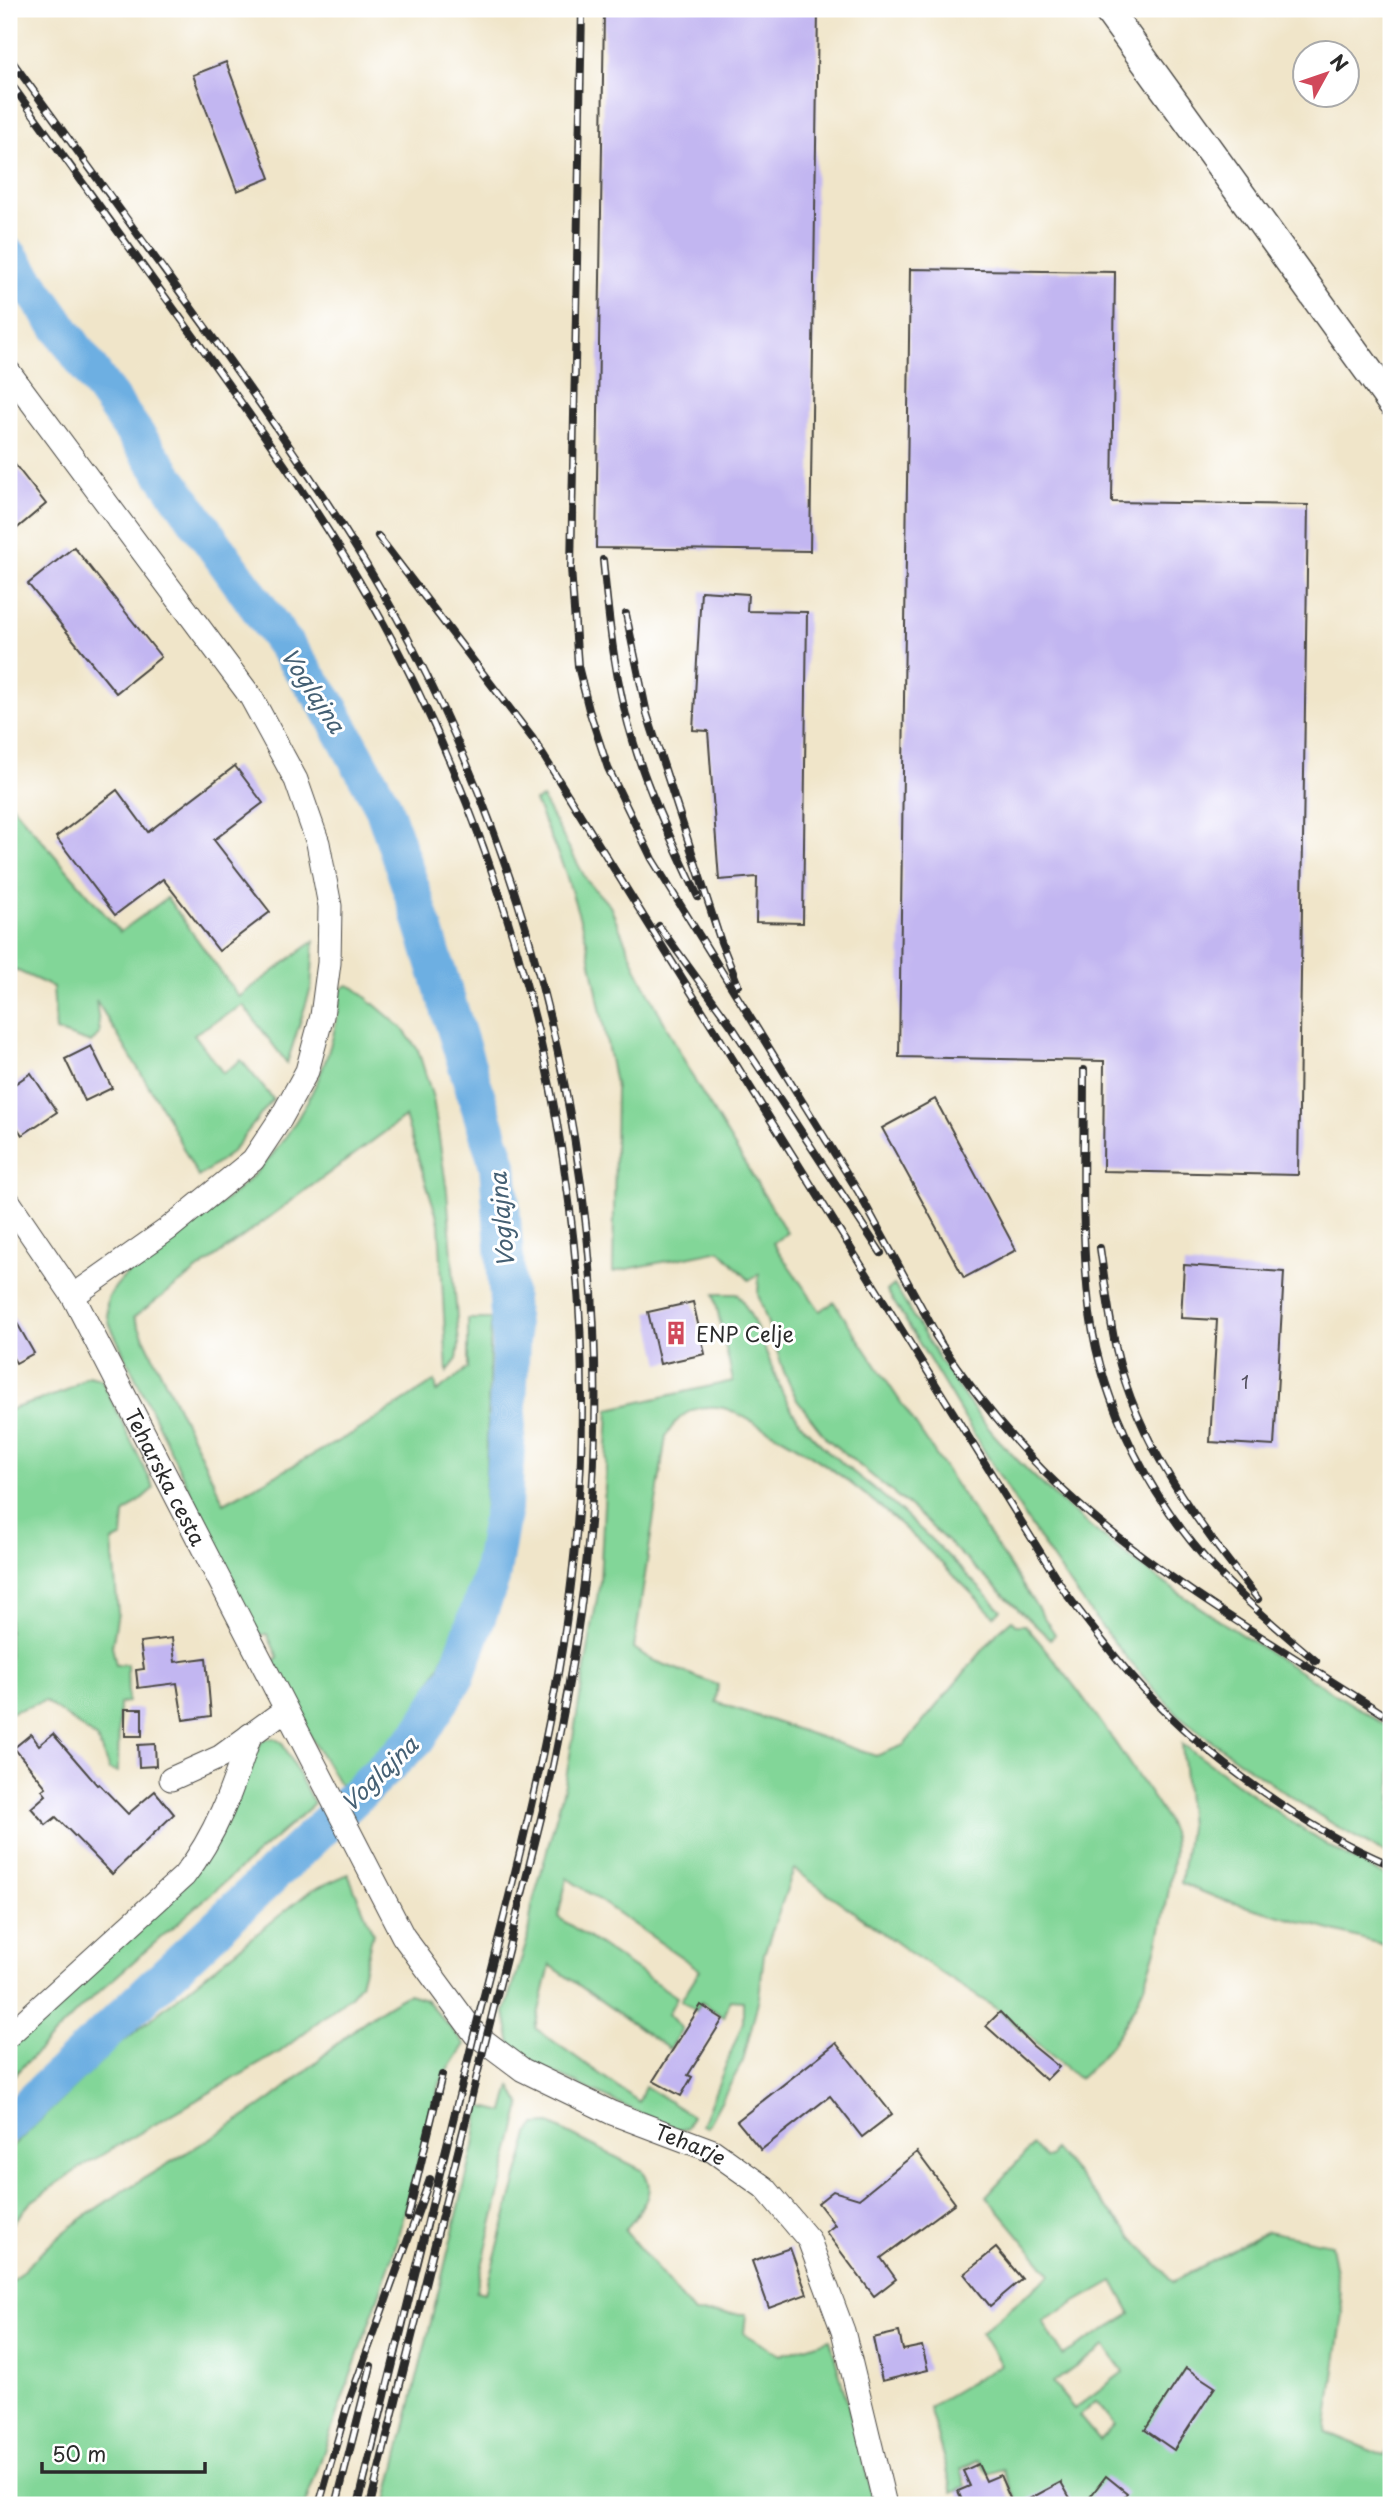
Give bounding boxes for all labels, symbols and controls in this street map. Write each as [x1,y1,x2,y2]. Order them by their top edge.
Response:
north arrow [1292,38,1362,108]
text: N [1324,48,1355,77]
water label: Voglajna [273,641,355,740]
water label: Voglajna [479,1170,523,1269]
place label: ENP Celje [696,1317,794,1349]
building icon: ENP Celje [662,1319,690,1347]
house number: 1 [1241,1368,1249,1395]
street label: Teharska cesta [117,1402,215,1551]
water label: Voglajna [333,1727,426,1819]
street label: Teharje [651,2115,734,2172]
scale bar [42,2430,205,2474]
text: 50 m [52,2437,106,2469]

